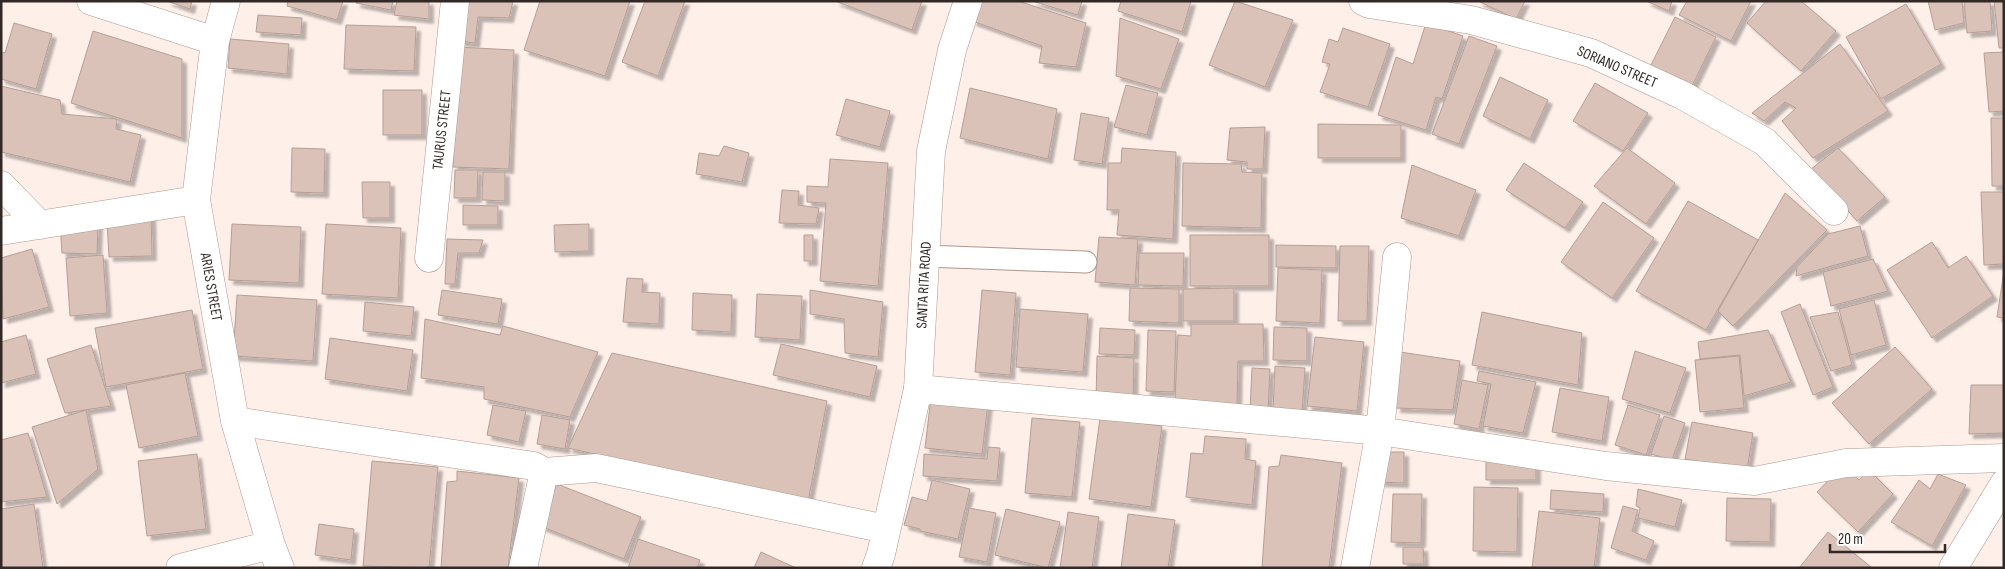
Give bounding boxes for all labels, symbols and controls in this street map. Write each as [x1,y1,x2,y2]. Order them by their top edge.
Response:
street label: SORIANO STREET [1574,42,1660,92]
street label: TAURUS STREET [428,89,456,171]
street label: SANTA RITA ROAD [912,241,936,329]
street label: ARIES STREET [195,250,226,323]
scale bar [1830,522,1945,554]
text: 20 m [1838,530,1863,549]

